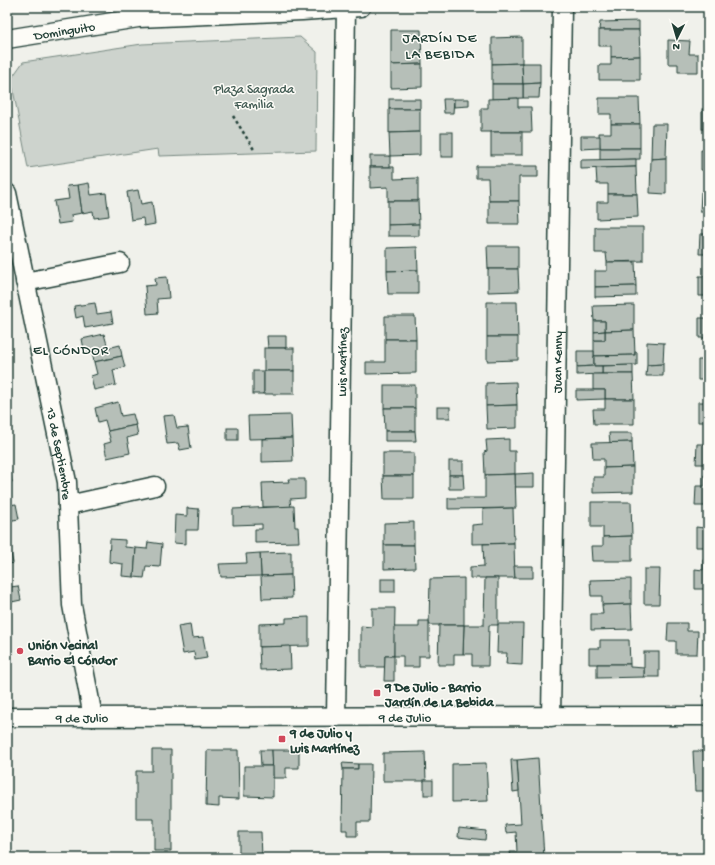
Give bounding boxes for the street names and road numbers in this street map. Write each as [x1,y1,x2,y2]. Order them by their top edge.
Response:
street label: Dominguito [32,20,97,45]
street label: Luis Martínez [336,326,352,397]
street label: Juan Kenny [551,330,567,393]
street label: 13 de Septiembre [42,405,73,501]
street label: 9 de Julio [378,711,432,726]
street label: 9 de Julio [55,712,109,727]

